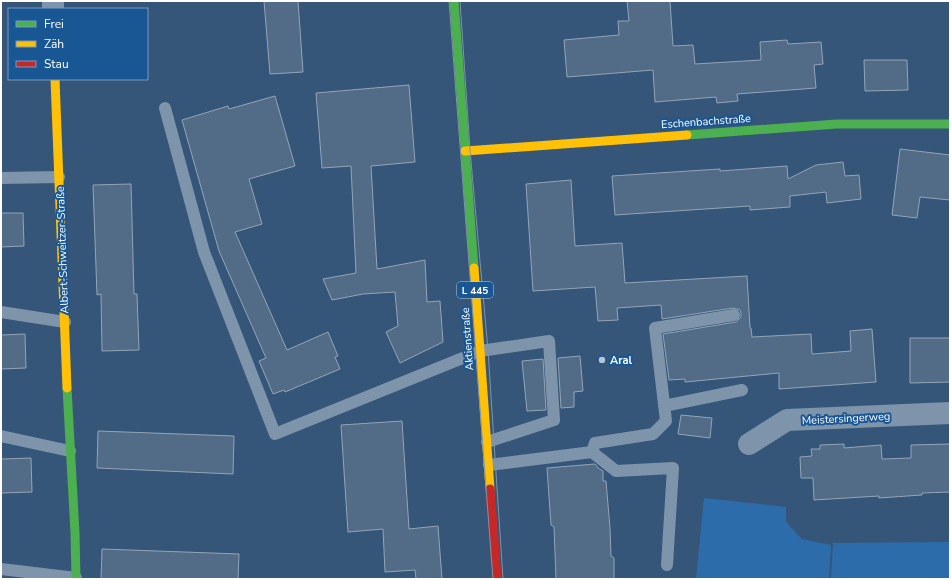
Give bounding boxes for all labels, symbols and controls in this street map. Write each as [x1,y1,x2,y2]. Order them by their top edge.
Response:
legend [8,8,148,80]
text: Frei [44,16,64,32]
text: Zäh [44,36,64,52]
text: Stau [44,56,69,72]
street label: Eschenbachstraße [661,111,752,132]
street label: Albert-Schweitzer-Straße [53,186,72,314]
road number: L 445 [457,282,493,298]
street label: Aktienstraße [458,307,477,371]
place label: Aral [610,353,632,368]
marker: Aral [597,355,607,365]
street label: Meistersingerweg [801,409,891,428]

